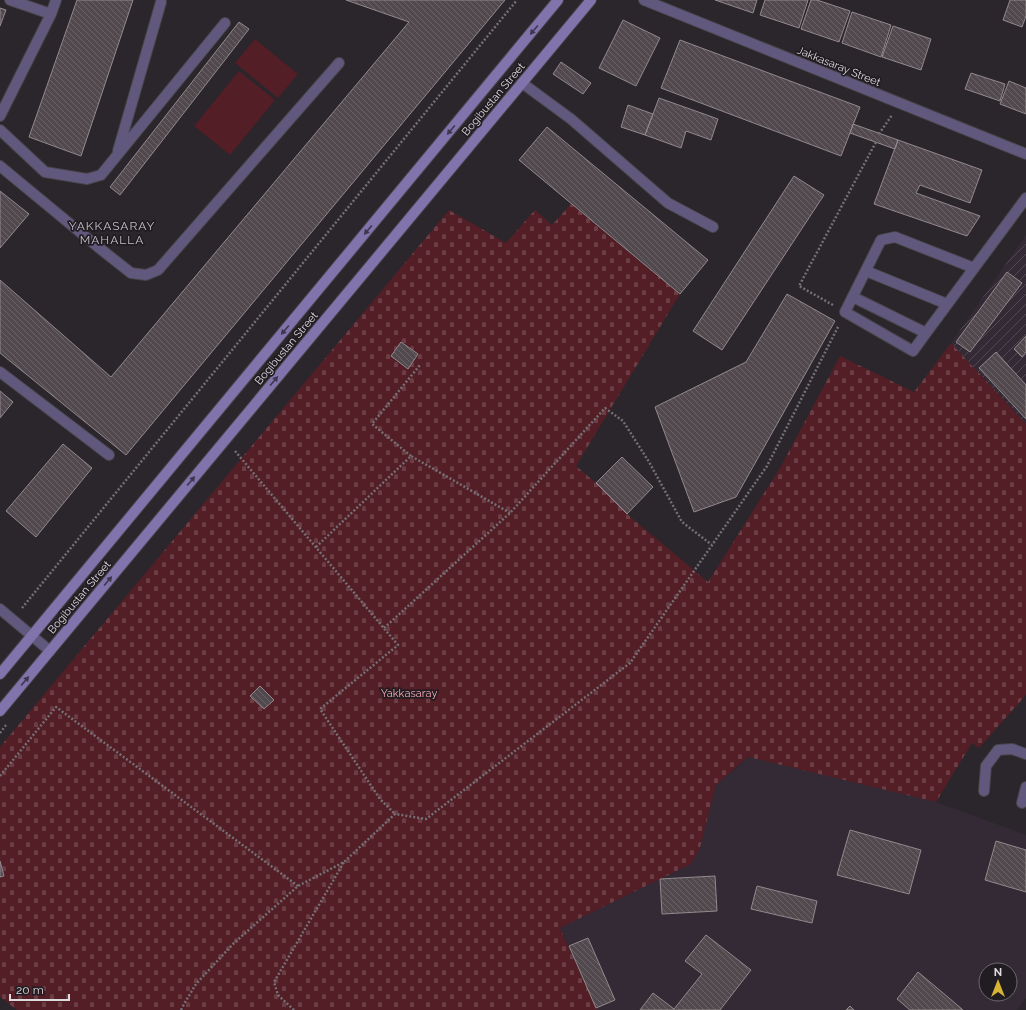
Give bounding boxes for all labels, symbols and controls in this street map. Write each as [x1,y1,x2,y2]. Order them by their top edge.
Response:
one-way arrow [529,25,538,35]
street label: Jakkasaray Street [795,44,883,89]
street label: Bogibustan Street [459,60,528,138]
one-way arrow [446,125,455,136]
district label: YAKKASARAY MAHALLA [69,219,155,247]
one-way arrow [363,225,372,236]
street label: Bogibustan Street [252,309,321,387]
one-way arrow [280,325,289,336]
one-way arrow [270,376,279,387]
one-way arrow [187,476,195,487]
street label: Bogibustan Street [45,558,114,636]
one-way arrow [103,576,112,587]
one-way arrow [20,676,29,687]
park label: Yakkasaray [381,687,437,700]
north arrow [978,962,1018,1002]
text: N [994,966,1002,979]
scale bar [10,976,69,1002]
text: 20 m [16,983,44,997]

